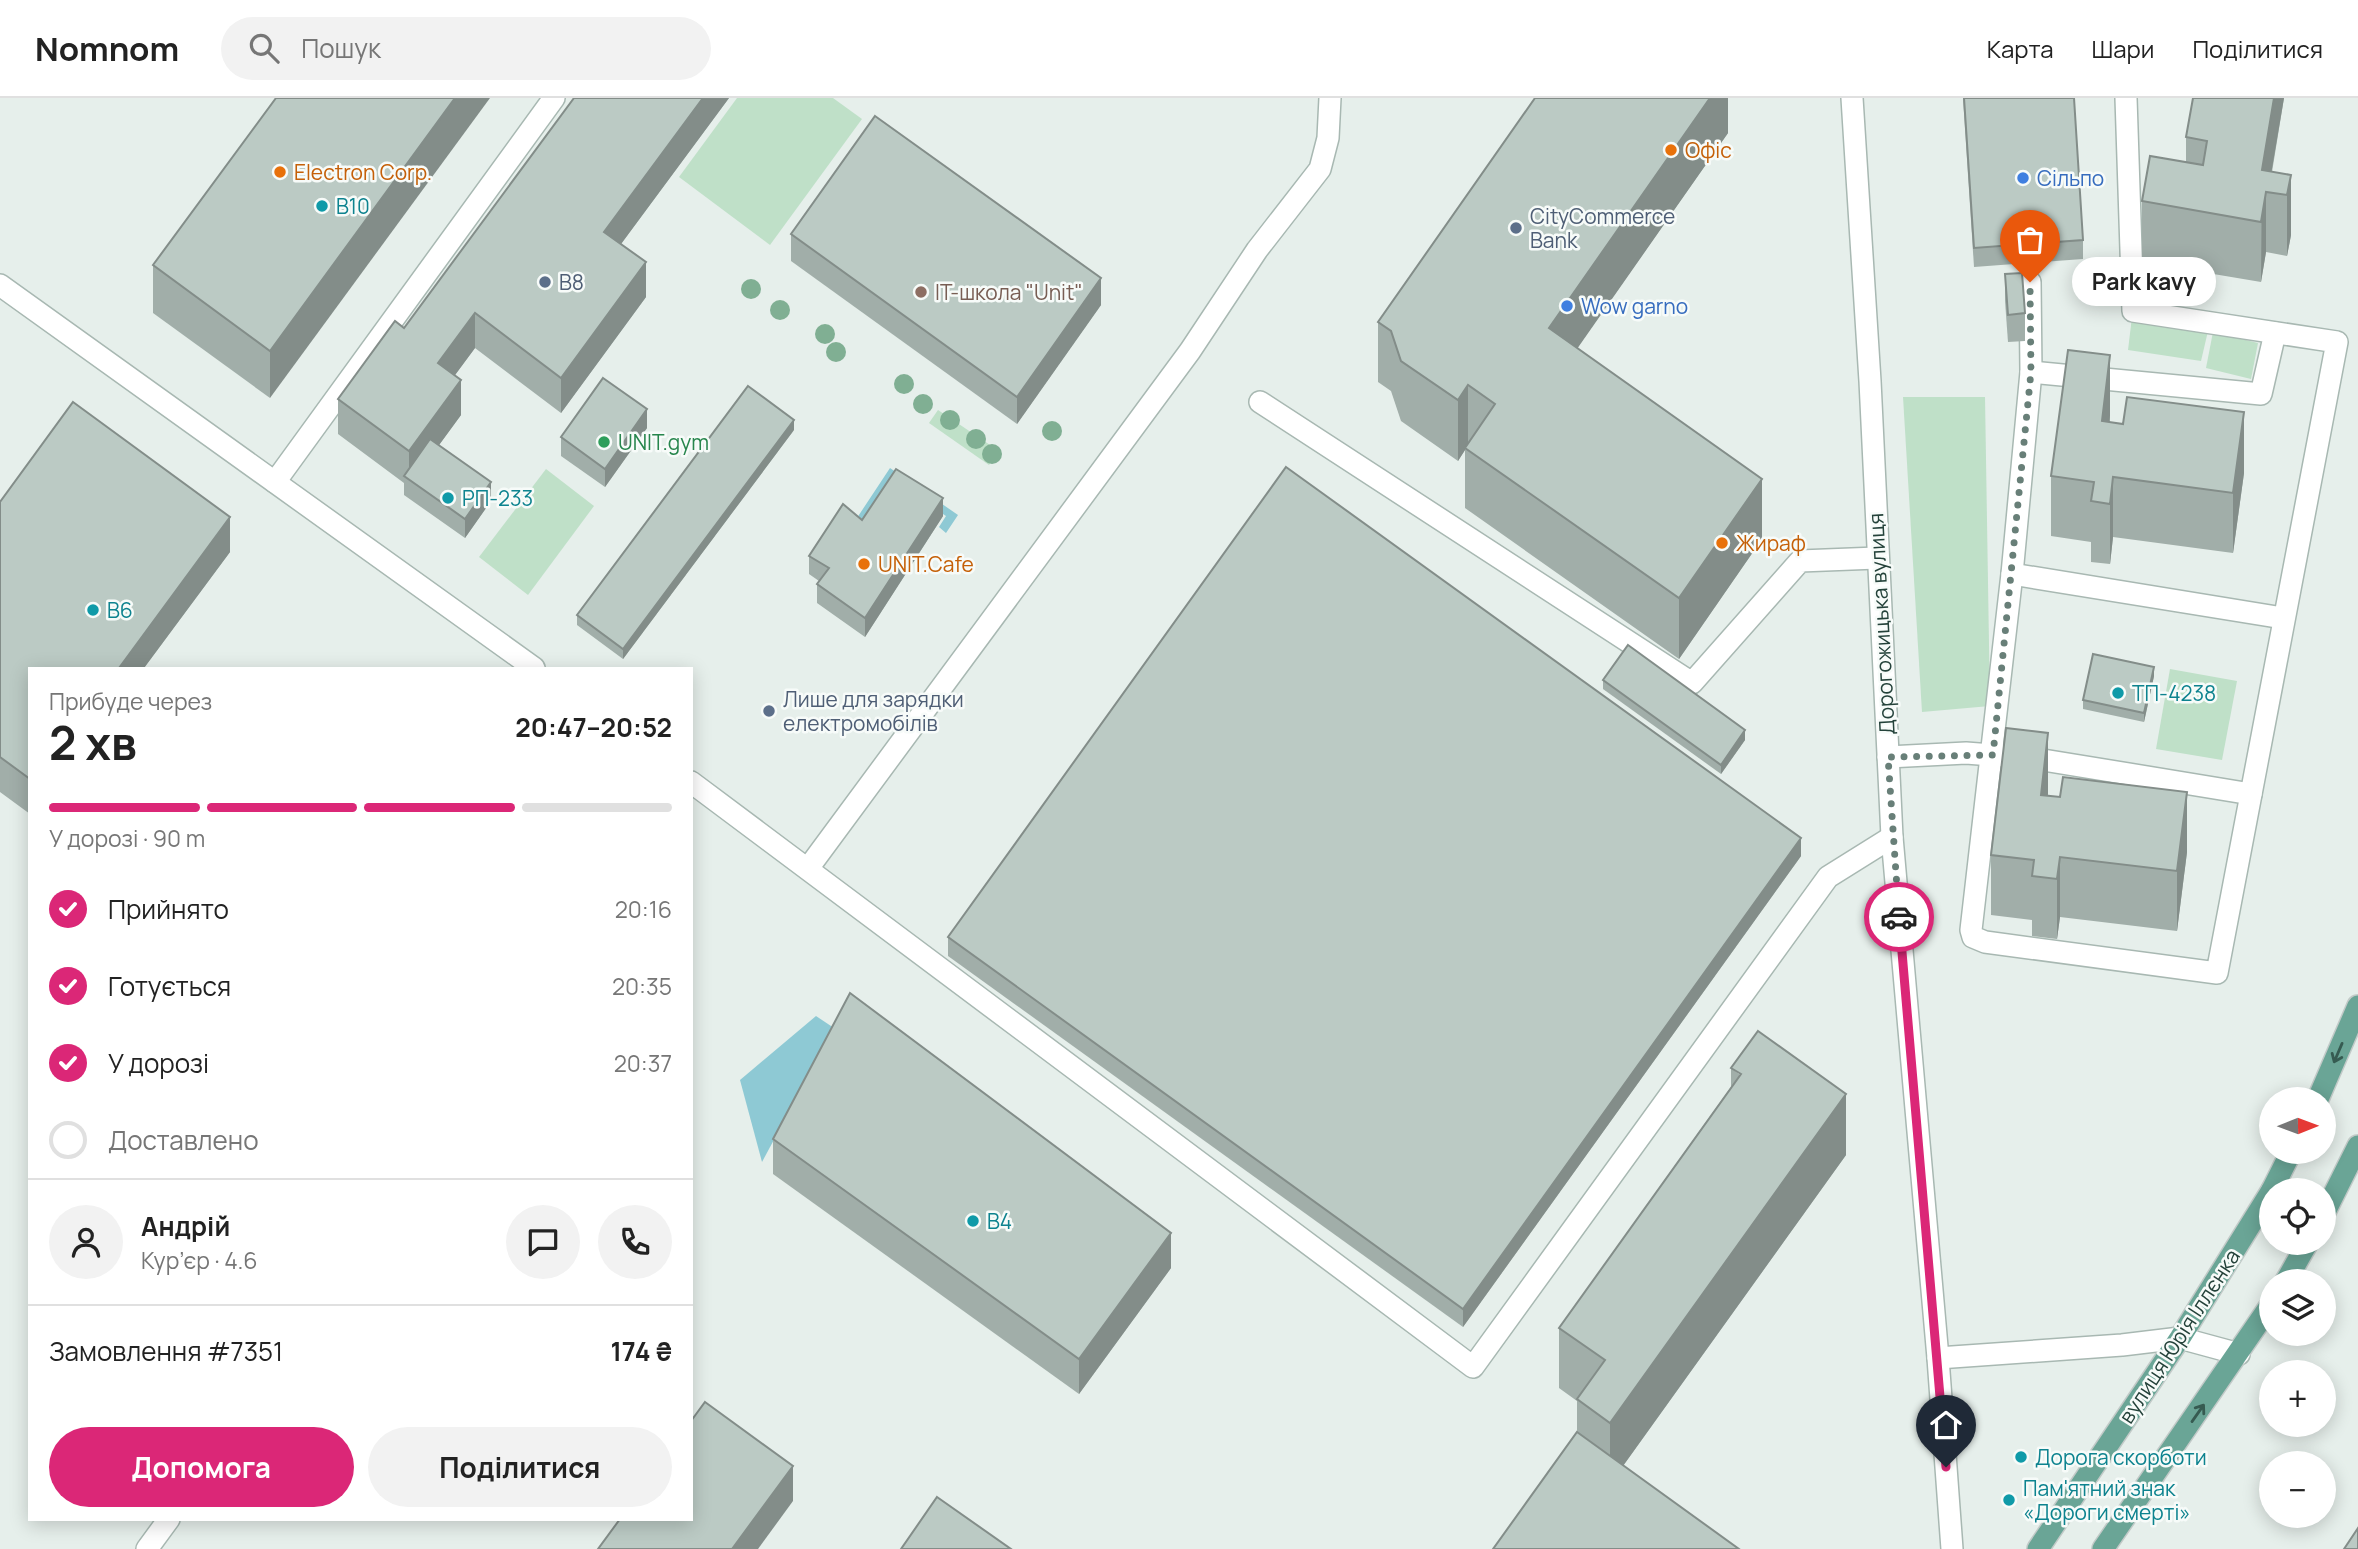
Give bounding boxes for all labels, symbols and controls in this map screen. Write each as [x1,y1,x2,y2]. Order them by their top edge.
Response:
search box [221,17,711,80]
text: Nomnom [35,26,179,71]
icon: search [245,29,283,67]
text: Пошук [301,30,381,66]
text: Карта [1987,32,2054,65]
text: Шари [2092,32,2154,65]
text: Поділитися [2192,32,2323,65]
place label: Офіс [1685,136,1732,164]
marker: Офіс [1663,142,1679,158]
place label: Electron Corp. [294,158,432,186]
marker: Electron Corp. [272,164,288,180]
place label: Сільпо [2037,164,2104,192]
marker: Сільпо [2015,170,2031,186]
place label: B10 [336,192,370,220]
marker: B10 [314,198,330,214]
place label: CityCommerce Bank [1530,202,1675,254]
pin [2000,210,2060,282]
marker: CityCommerce Bank [1508,220,1524,236]
icon: bag [2011,221,2049,259]
callout: Park kavy [2072,258,2216,306]
text: Park kavy [2092,265,2196,297]
place label: B8 [559,268,584,296]
marker: B8 [537,274,553,290]
place label: IT-школа "Unit" [935,278,1083,306]
marker: IT-школа "Unit" [913,284,929,300]
place label: Wow garno [1581,292,1688,320]
marker: Wow garno [1559,298,1575,314]
place label: UNIT.gym [618,428,709,456]
marker: UNIT.gym [596,434,612,450]
place label: РП-233 [462,484,533,512]
marker: РП-233 [440,490,456,506]
street label: Дорогожицька вулиця [1861,512,1901,736]
place label: Жираф [1736,529,1806,557]
marker: Жираф [1714,535,1730,551]
place label: UNIT.Cafe [878,550,974,578]
marker: UNIT.Cafe [856,556,872,572]
place label: B6 [107,596,133,624]
marker: B6 [85,602,101,618]
place label: ТП-4238 [2132,679,2216,707]
text: Прибуде через [49,685,212,717]
place label: Лише для зарядки електромобілів [783,685,964,737]
marker: ТП-4238 [2110,685,2126,701]
marker: Лише для зарядки електромобілів [761,703,777,719]
text: 20:47–20:52 [515,709,672,745]
text: 2 хв [49,711,137,774]
text: У дорозі · 90 m [49,822,205,854]
courier [1864,882,1934,952]
icon: check [49,890,87,928]
text: Прийнято [108,891,229,927]
text: 20:16 [615,893,672,925]
icon: car [1880,898,1918,936]
icon: check [49,967,87,1005]
text: Готується [108,968,231,1004]
text: 20:35 [612,970,672,1002]
one-way arrow [2331,1042,2344,1063]
icon: check [49,1044,87,1082]
text: У дорозі [108,1045,209,1081]
text: 20:37 [614,1047,672,1079]
north arrow [2259,1087,2336,1164]
map controls [2259,1087,2336,1528]
text: Доставлено [108,1122,259,1158]
button: locate [2259,1178,2336,1255]
button: person [49,1205,123,1279]
button: chat [506,1205,580,1279]
button: phone [598,1205,672,1279]
place label: B4 [987,1207,1012,1235]
text: Андрій [141,1208,230,1244]
marker: B4 [965,1213,981,1229]
text: Кур’єр · 4.6 [141,1244,258,1276]
street label: вулиця Юрія Іллєнка [2112,1244,2246,1428]
button: layers [2259,1269,2336,1346]
text: Замовлення #7351 [49,1333,283,1369]
text: 174 ₴ [610,1333,672,1369]
button: + [2259,1360,2336,1437]
pin [1916,1395,1976,1467]
one-way arrow [2191,1404,2205,1423]
icon: home [1927,1406,1965,1444]
button: Допомога [49,1427,354,1507]
button: Поділитися [368,1427,672,1507]
place label: Дорога скорботи [2035,1443,2207,1471]
marker: Дорога скорботи [2013,1449,2029,1465]
button: − [2259,1451,2336,1528]
place label: Пам'ятний знак «Дороги смерті» [2023,1474,2191,1526]
marker: Пам'ятний знак «Дороги смерті» [2001,1492,2017,1508]

